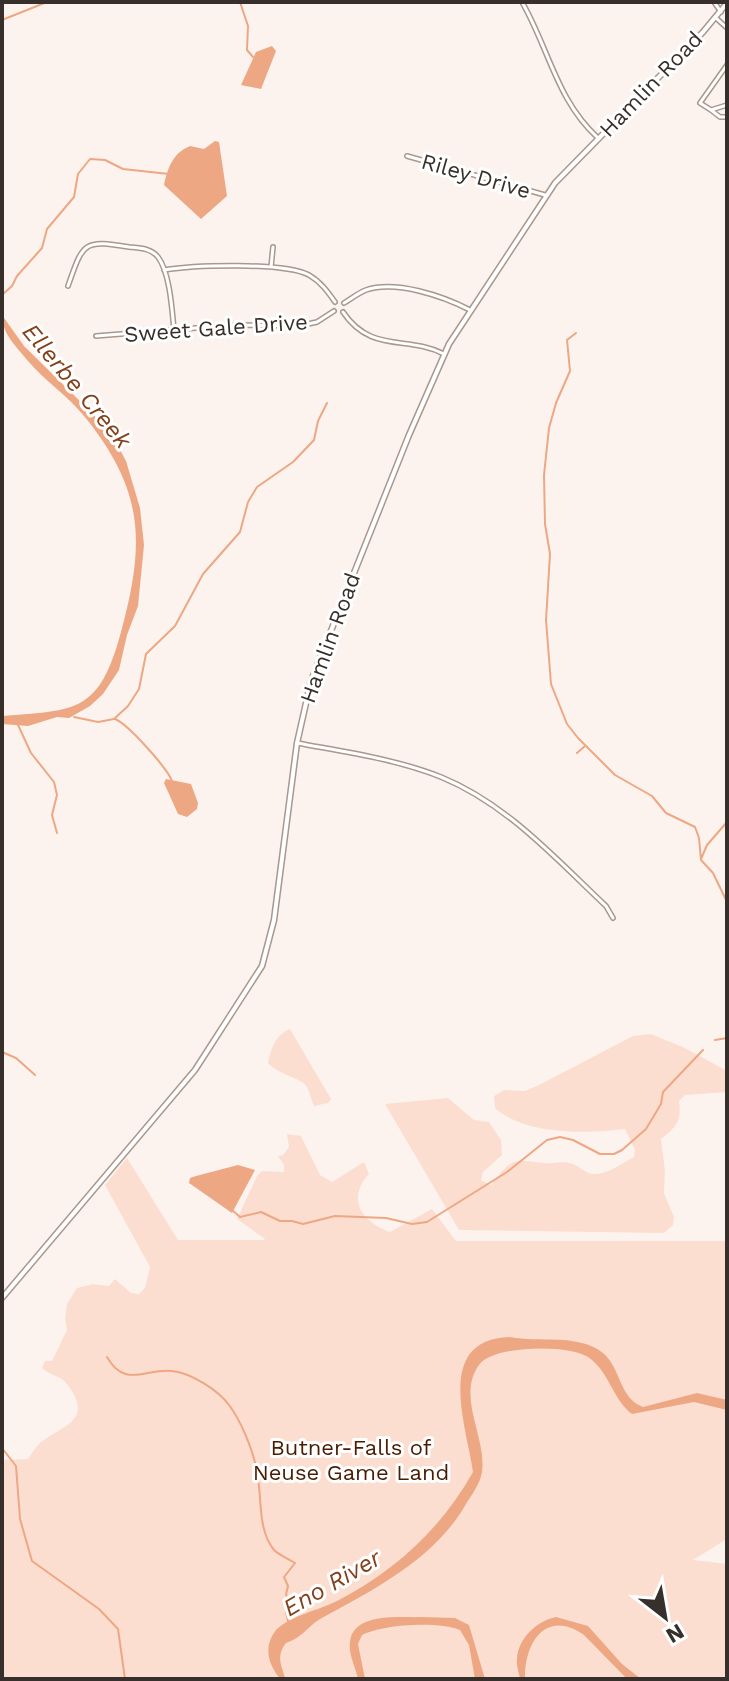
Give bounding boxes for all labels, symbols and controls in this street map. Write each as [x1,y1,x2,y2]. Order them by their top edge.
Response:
street label: Hamlin Road [594,26,708,142]
street label: Riley Drive [419,149,533,203]
street label: Sweet Gale Drive [123,309,309,347]
water label: Ellerbe Creek [17,318,138,455]
street label: Hamlin Road [295,569,365,707]
park label: Butner-Falls of Neuse Game Land [253,1435,449,1485]
water label: Eno River [278,1543,387,1622]
north arrow [625,1577,705,1657]
text: N [662,1619,688,1649]

